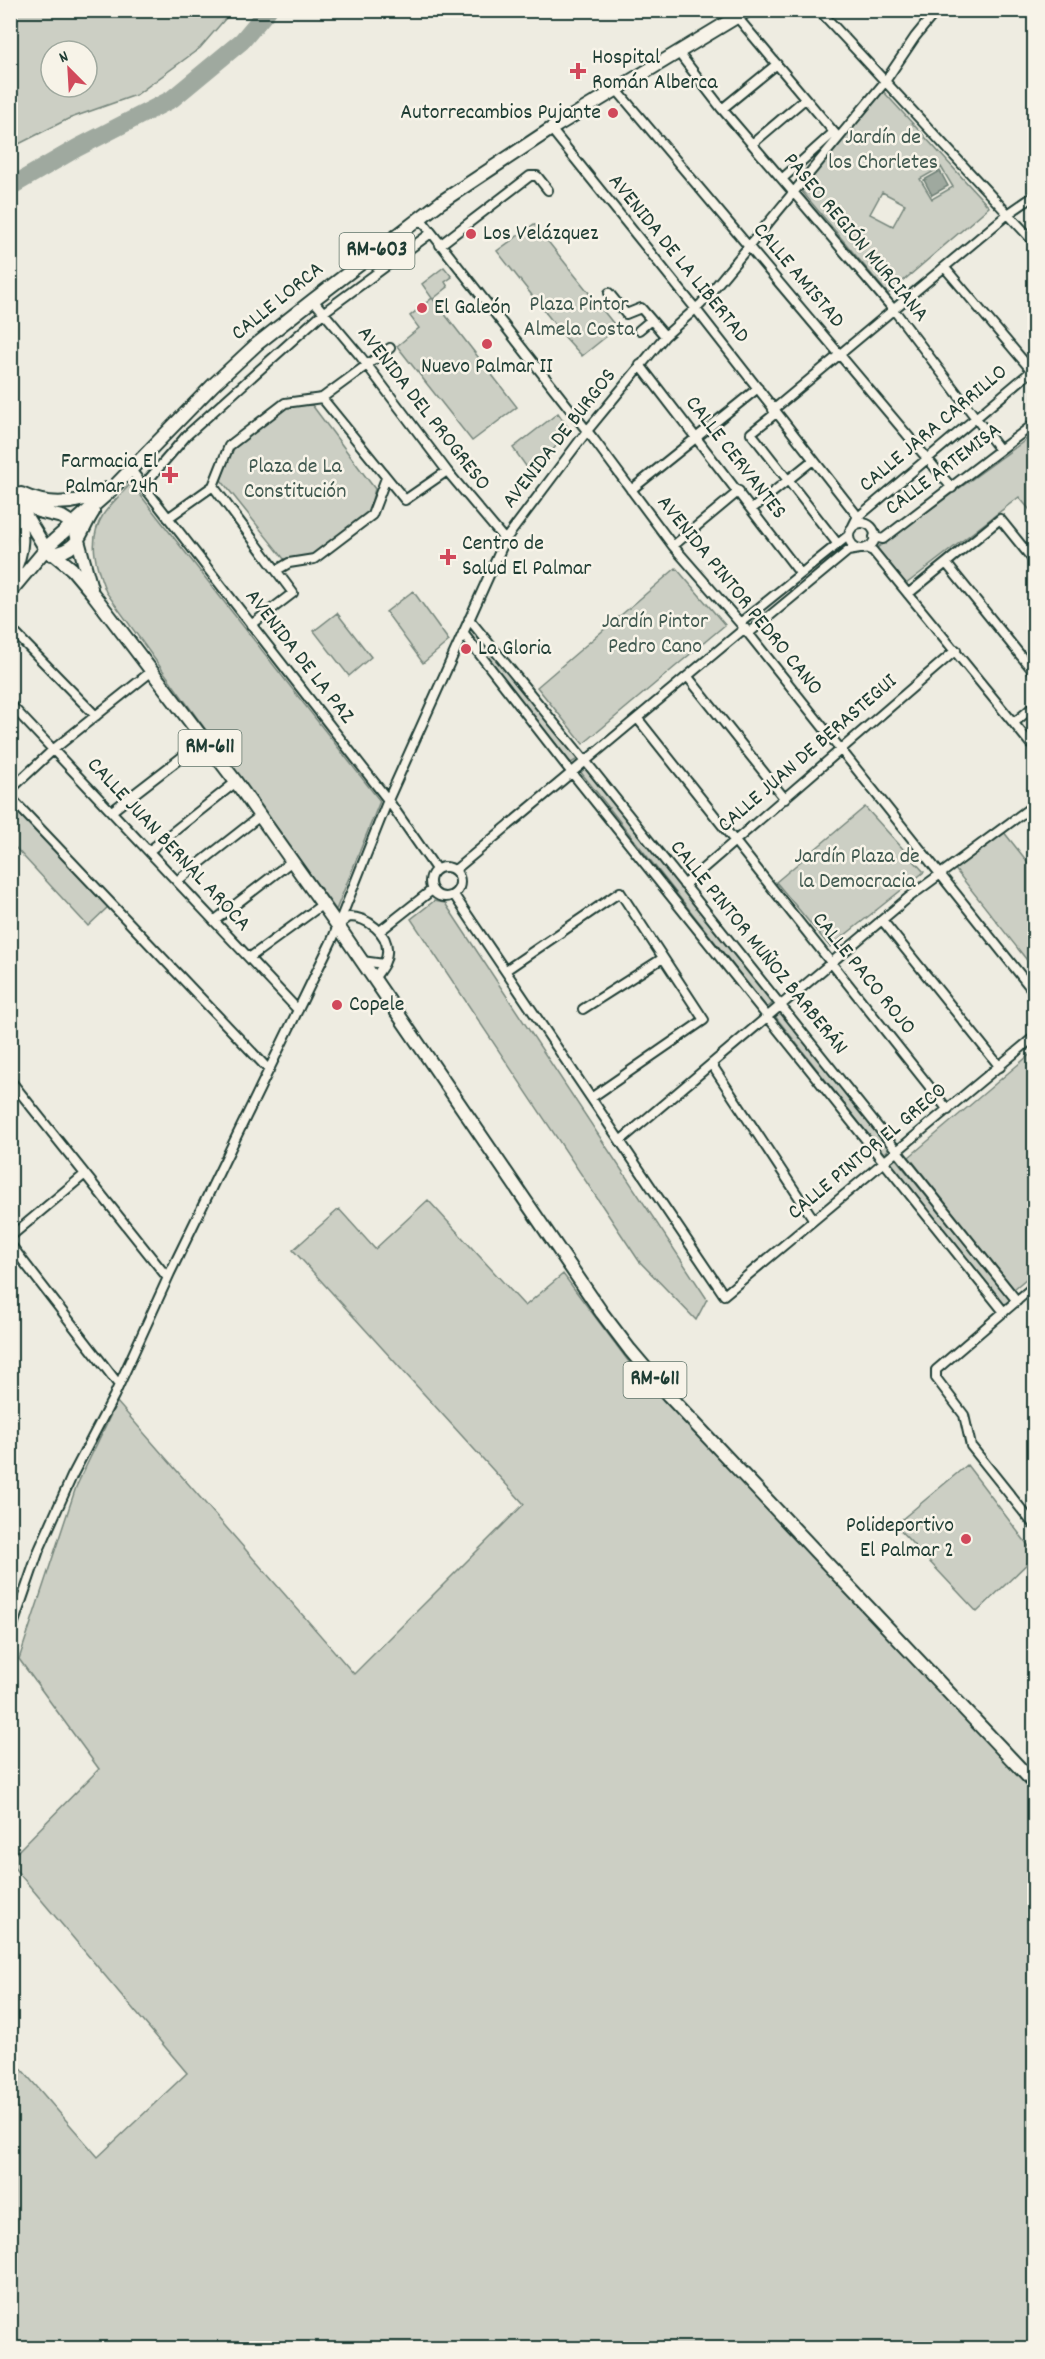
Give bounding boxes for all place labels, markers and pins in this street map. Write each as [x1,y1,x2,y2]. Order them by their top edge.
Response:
place label: Hospital Román Alberca [592,43,718,99]
marker: Hospital Román Alberca [569,62,587,80]
place label: Autorrecambios Pujante [400,98,601,129]
marker: Autorrecambios Pujante [606,106,620,120]
place label: Los Velázquez [483,219,599,250]
marker: Los Velázquez [464,227,478,241]
place label: El Galeón [434,293,511,324]
marker: El Galeón [415,301,429,315]
marker: Nuevo Palmar II [480,337,494,351]
place label: Nuevo Palmar II [421,352,553,383]
place label: Farmacia El Palmar 24h [61,447,158,503]
marker: Farmacia El Palmar 24h [163,468,177,482]
place label: Centro de Salud El Palmar [462,529,592,585]
marker: Centro de Salud El Palmar [439,548,457,566]
place label: La Gloria [478,634,552,665]
marker: La Gloria [459,642,473,656]
place label: Copele [349,990,404,1021]
marker: Copele [330,998,344,1012]
place label: Polideportivo El Palmar 2 [846,1511,954,1567]
marker: Polideportivo El Palmar 2 [959,1532,973,1546]

